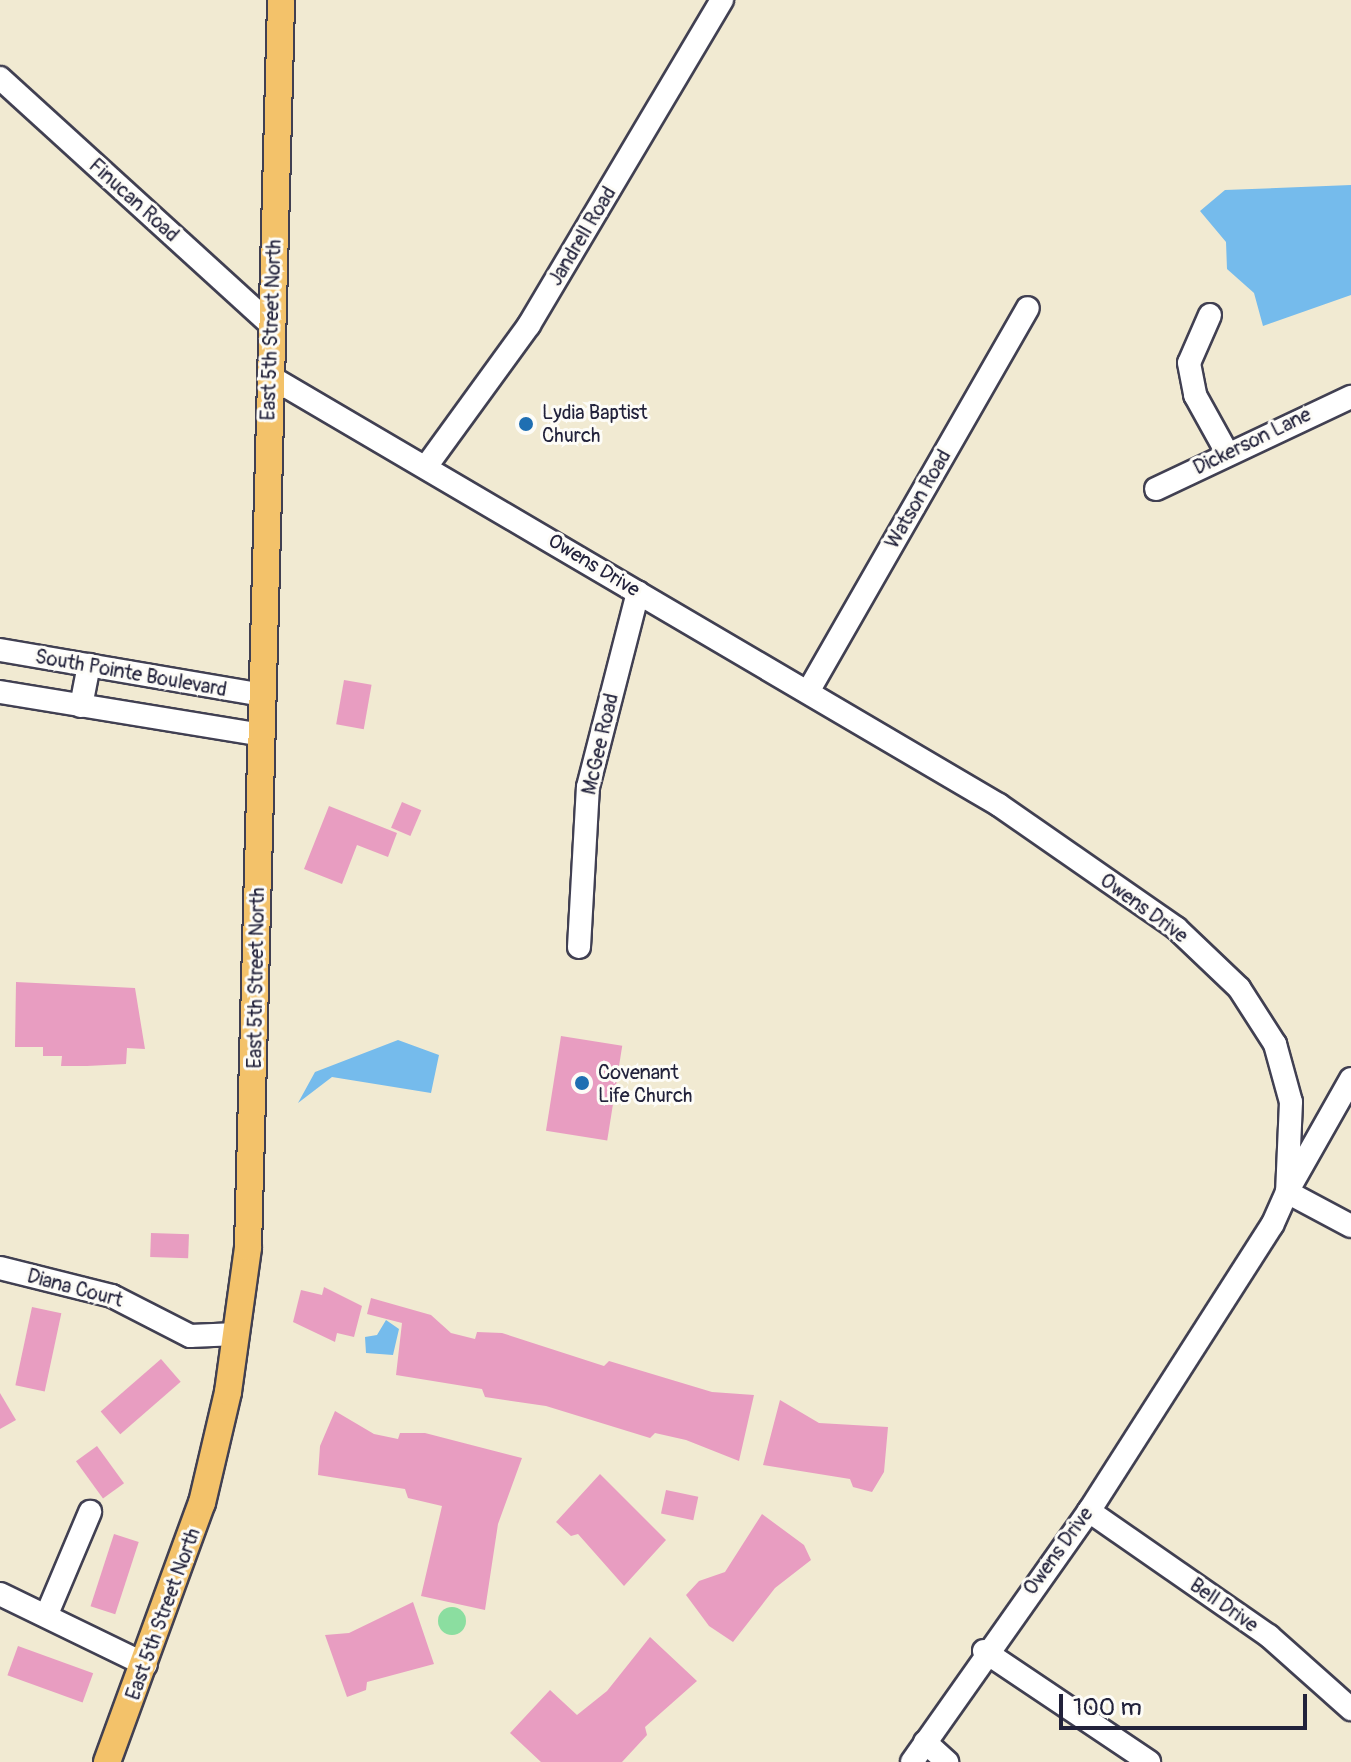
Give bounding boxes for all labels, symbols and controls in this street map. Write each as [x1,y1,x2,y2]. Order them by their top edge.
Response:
street label: Finucan Road [84,153,184,247]
street label: Jandrell Road [543,182,621,290]
street label: East 5th Street North [256,239,286,421]
place label: Lydia Baptist Church [542,400,647,447]
street label: Dickerson Lane [1189,402,1315,480]
marker: Lydia Baptist Church [517,415,535,433]
street label: Watson Road [880,445,956,553]
street label: Owens Drive [544,528,644,602]
street label: South Pointe Boulevard [33,644,229,702]
street label: McGee Road [577,691,623,797]
street label: Owens Drive [1095,868,1193,948]
street label: East 5th Street North [242,887,270,1069]
place label: Covenant Life Church [598,1060,692,1107]
marker: Covenant Life Church [573,1074,591,1092]
street label: Diana Court [25,1264,125,1312]
street label: Owens Drive [1018,1502,1098,1600]
street label: East 5th Street North [121,1525,205,1703]
street label: Bell Drive [1185,1573,1263,1637]
scale bar [1063,1678,1311,1728]
text: 100 m [1073,1693,1142,1722]

